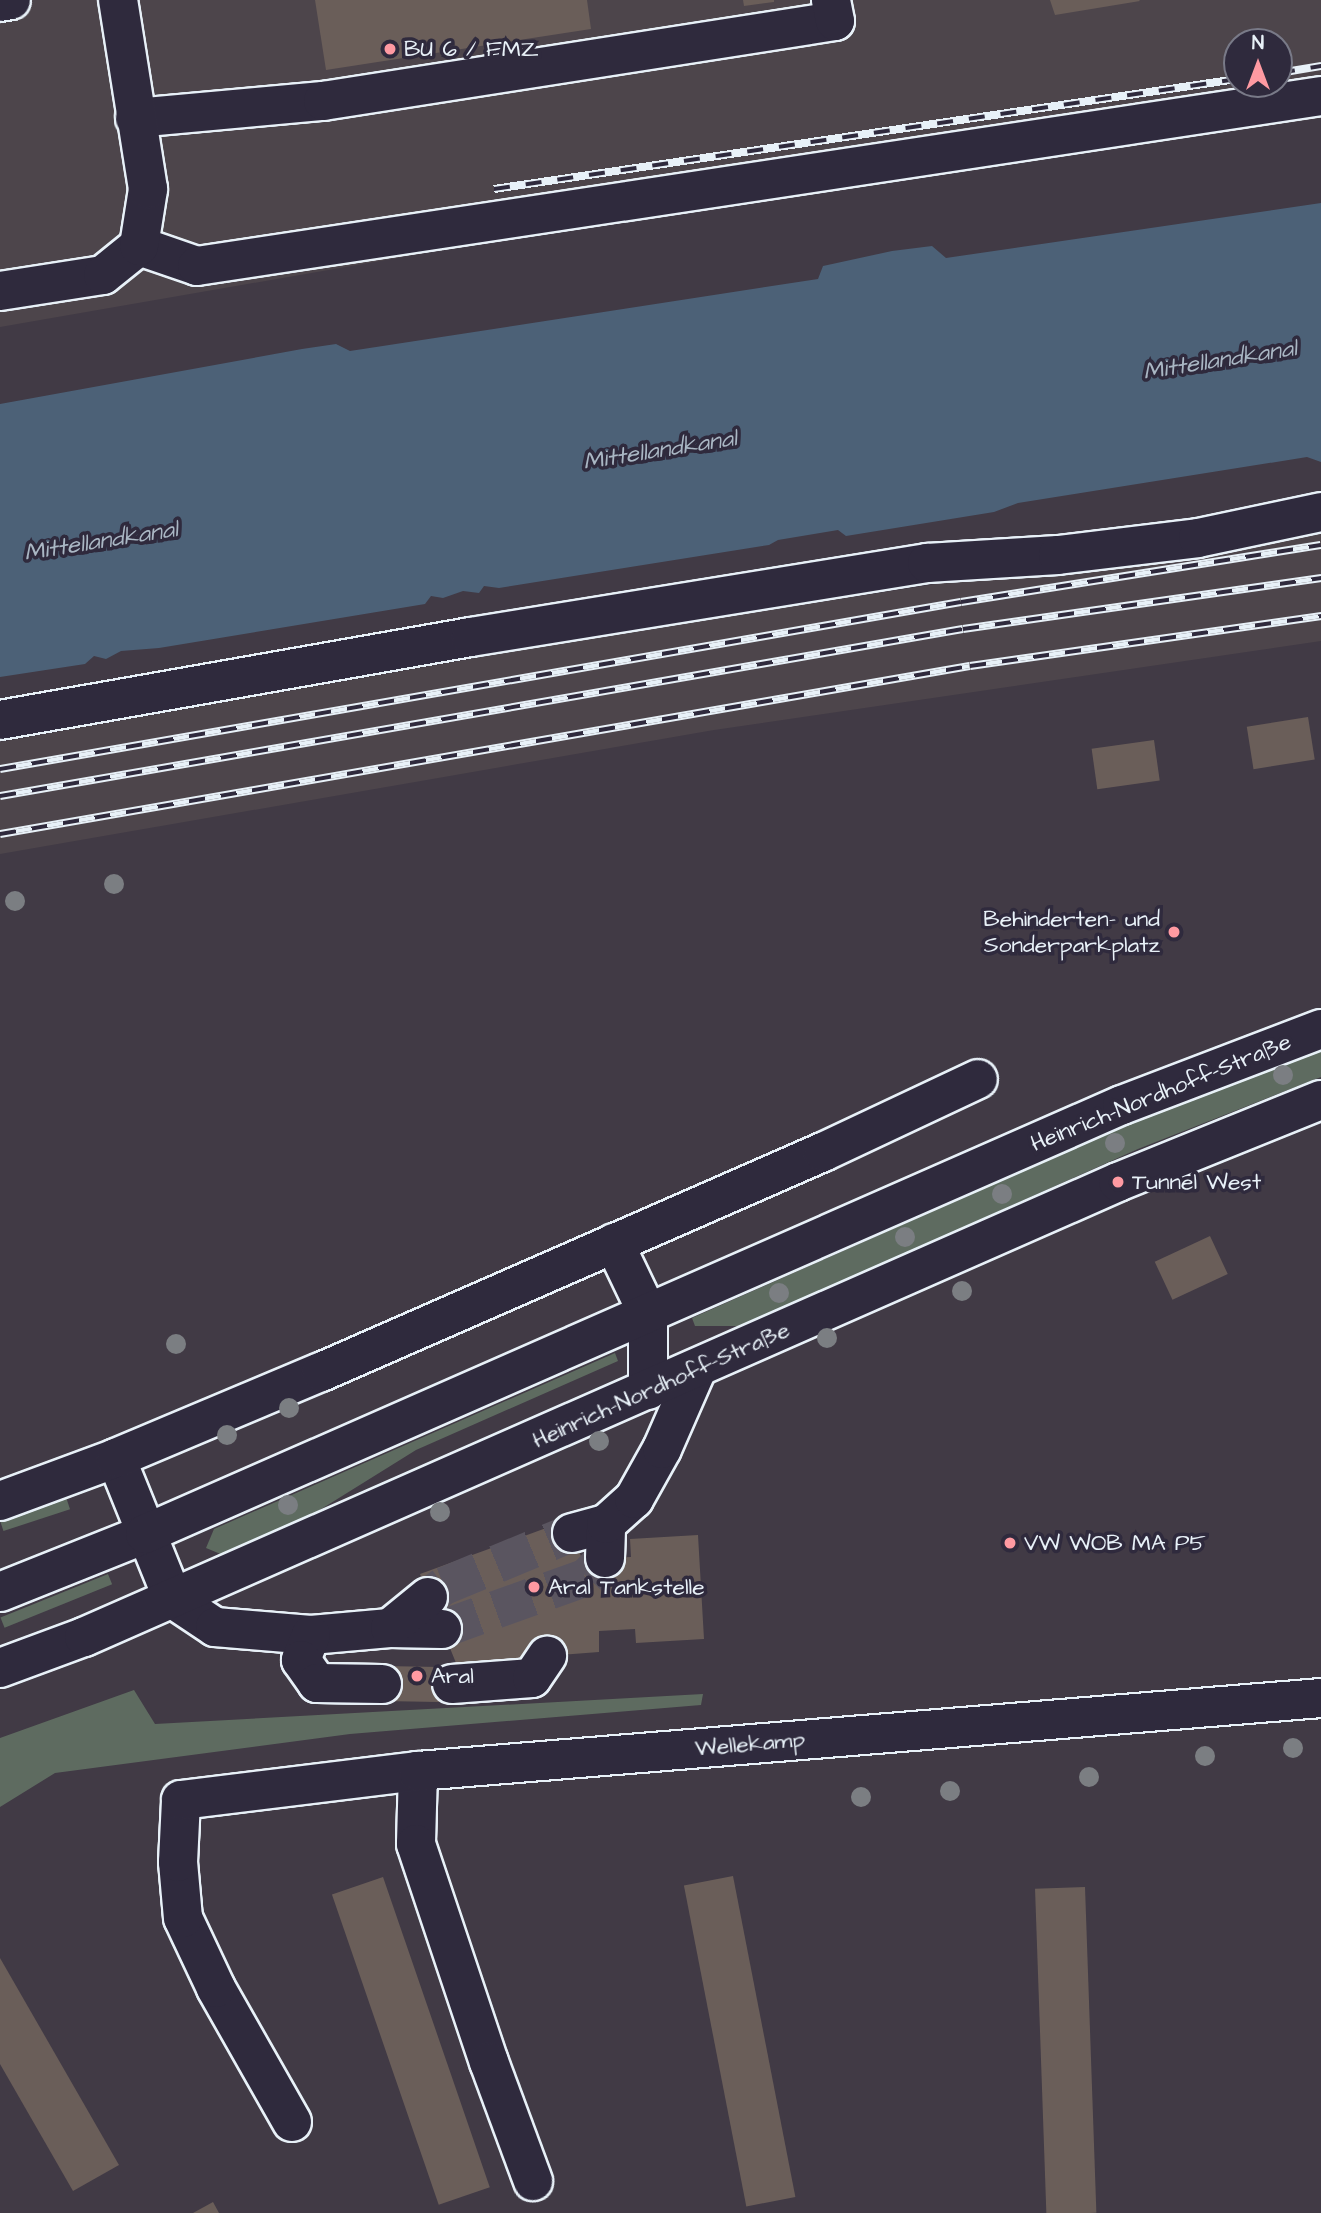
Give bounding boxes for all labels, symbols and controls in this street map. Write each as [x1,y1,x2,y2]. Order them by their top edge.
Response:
north arrow [1223,28,1293,98]
text: N [1252,30,1264,57]
place label: BU 6 / FMZ [404,35,539,63]
marker: BU 6 / FMZ [382,41,398,57]
water label: Mittellandkanal [1141,335,1299,387]
water label: Mittellandkanal [581,425,739,477]
water label: Mittellandkanal [22,516,180,568]
place label: Behinderten- und Sonderparkplatz [983,905,1160,959]
marker: Behinderten- und Sonderparkplatz [1166,924,1182,940]
street label: Heinrich-Nordhoff-Straße [1027,1028,1295,1158]
place label: Tunnel West [1132,1168,1261,1196]
marker: Tunnel West [1110,1174,1126,1190]
street label: Heinrich-Nordhoff-Straße [528,1316,794,1454]
place label: VW WOB MA P5 [1024,1529,1206,1557]
marker: VW WOB MA P5 [1002,1535,1018,1551]
place label: Aral Tankstelle [548,1573,705,1601]
marker: Aral Tankstelle [526,1579,542,1595]
place label: Aral [431,1662,474,1690]
marker: Aral [409,1668,425,1684]
street label: Wellekamp [694,1725,806,1763]

